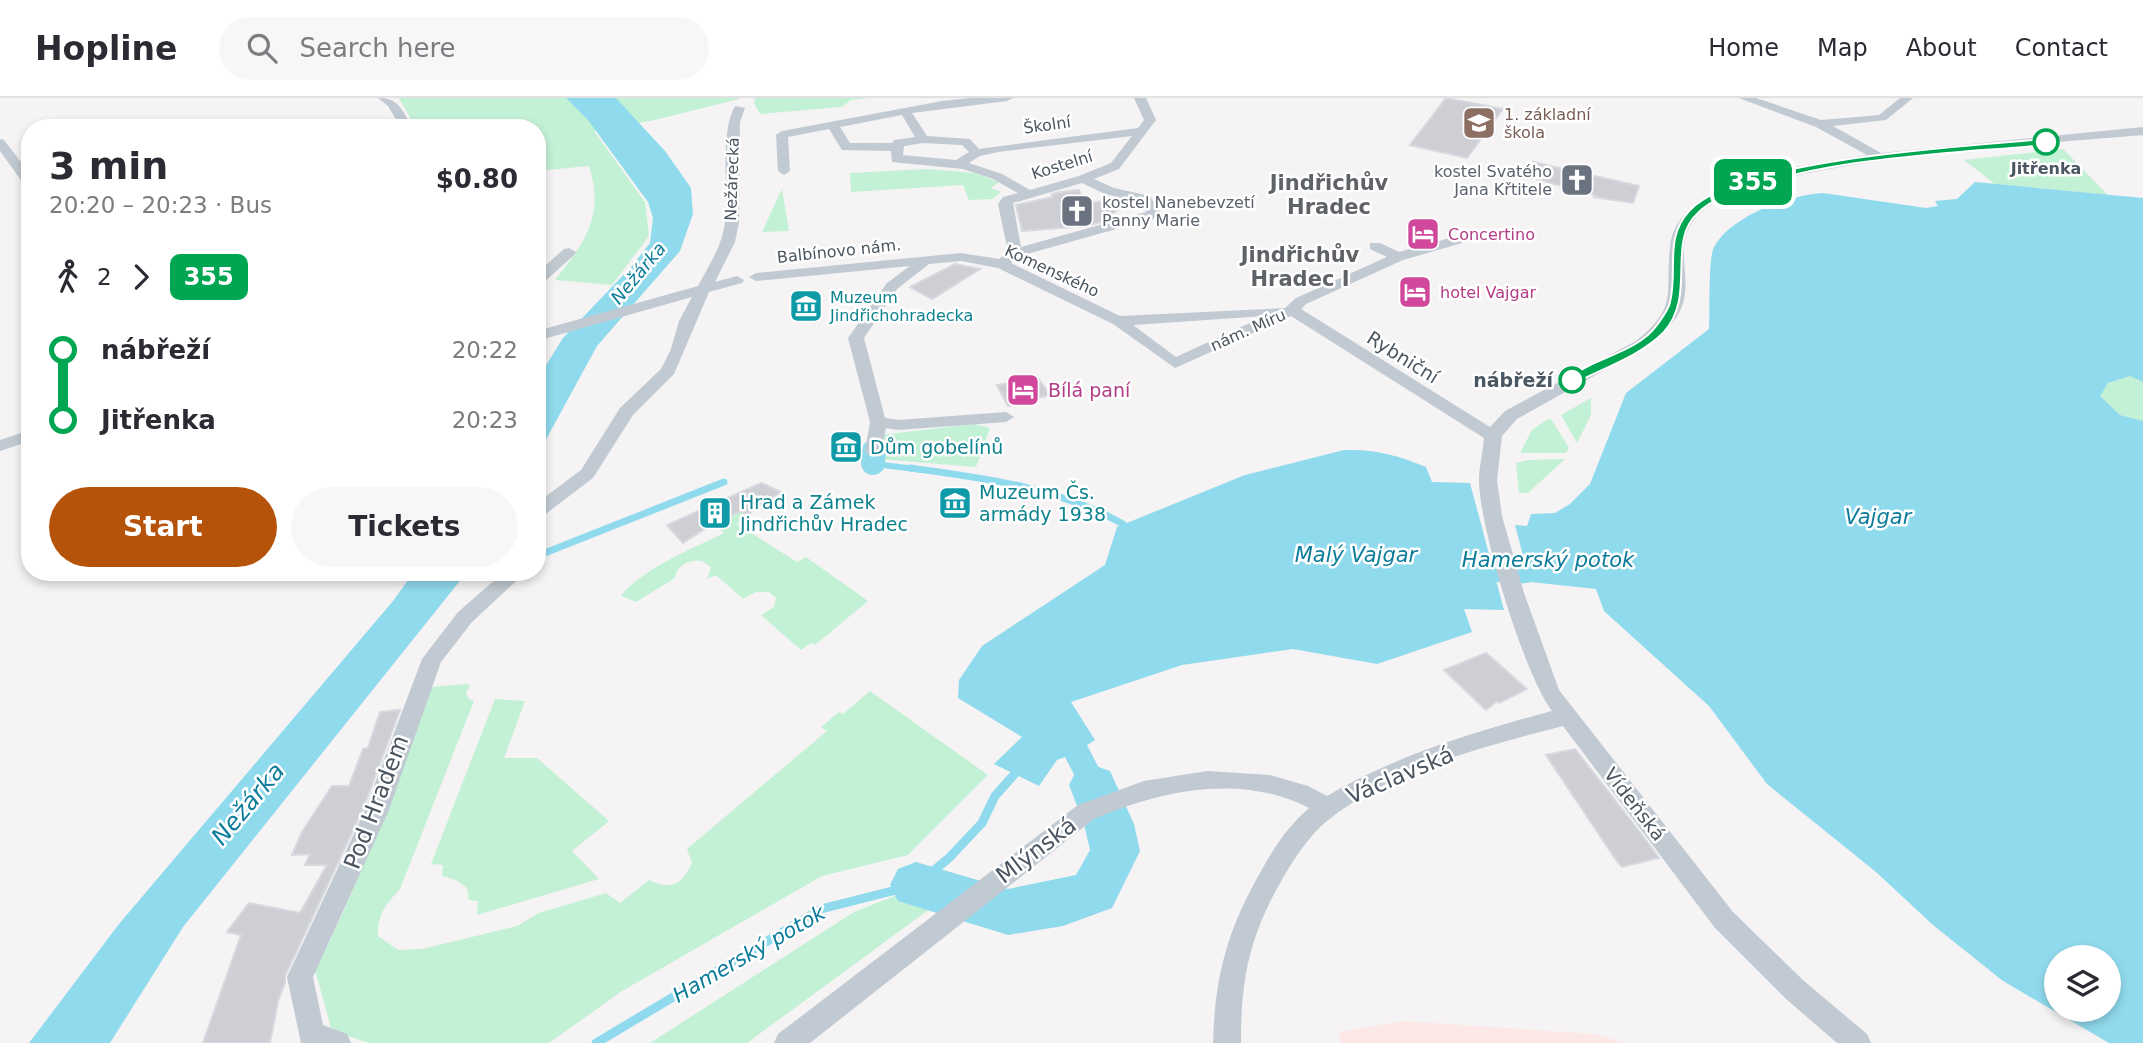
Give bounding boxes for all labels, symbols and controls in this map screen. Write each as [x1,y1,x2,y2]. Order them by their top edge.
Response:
search box [219,17,709,80]
text: Hopline [35,29,177,68]
icon: search [243,29,281,67]
text: Search here [299,33,456,63]
text: Home [1708,34,1779,62]
text: Map [1817,34,1868,62]
text: About [1906,34,1977,62]
text: Contact [2015,34,2108,62]
school or university icon: 1. základní škola [1460,104,1498,142]
place label: 1. základní škola [1504,105,1591,142]
street label: Školní [1022,112,1072,138]
marker: Jitřenka [2033,129,2059,155]
street label: Nežárecká [721,137,743,221]
text: 3 min [49,144,168,188]
street label: Kostelní [1029,147,1095,183]
line badge: 355 [1713,159,1793,205]
place label: Jitřenka [2010,159,2081,178]
church icon: kostel Svatého Jana Křtitele [1558,161,1596,199]
place label: kostel Svatého Jana Křtitele [1434,162,1552,199]
text: $0.80 [436,164,518,194]
text: 355 [1728,168,1778,196]
district label: Jindřichův Hradec [1268,171,1389,219]
text: 20:20 – 20:23 · Bus [49,192,272,218]
church icon: kostel Nanebevzetí Panny Marie [1058,192,1096,230]
place label: kostel Nanebevzetí Panny Marie [1102,193,1255,230]
hotel icon: Concertino [1404,215,1442,253]
place label: Concertino [1448,225,1535,244]
street label: Balbínovo nám. [776,235,902,267]
water label: Nežárka [606,238,670,308]
street label: Komenského [1002,241,1102,301]
district label: Jindřichův Hradec I [1239,243,1360,291]
icon: walk [49,258,87,296]
icon: forward [122,258,160,296]
text: 355 [184,263,234,291]
text: 2 [97,264,112,290]
hotel icon: hotel Vajgar [1396,273,1434,311]
place label: hotel Vajgar [1440,283,1536,302]
museum icon: Muzeum Jindřichohradecka [787,287,825,325]
place label: Muzeum Jindřichohradecka [829,288,973,325]
street label: nám. Míru [1207,305,1289,355]
street label: Rybniční [1363,326,1444,388]
text: nábřeží [101,335,210,365]
text: 20:22 [452,337,518,363]
marker: nábřeží [1559,367,1585,393]
place label: nábřeží [1473,369,1554,391]
hotel icon: Bílá paní [1004,371,1042,409]
place label: Bílá paní [1048,379,1131,401]
text: Jitřenka [101,405,216,435]
text: 20:23 [452,407,518,433]
museum icon: Dům gobelínů [827,428,865,466]
place label: Dům gobelínů [870,436,1003,458]
place label: Muzeum Čs. armády 1938 [979,480,1106,525]
museum icon: Muzeum Čs. armády 1938 [936,484,974,522]
button: Start [49,487,277,567]
button: Tickets [291,487,518,567]
place label: Hrad a Zámek Jindřichův Hradec [739,491,908,535]
building icon: Hrad a Zámek Jindřichův Hradec [696,494,734,532]
water label: Vajgar [1845,505,1913,529]
water label: Malý Vajgar [1295,543,1419,567]
water label: Hamerský potok [1462,548,1635,572]
street label: Pod Hradem [339,732,413,872]
street label: Václavská [1343,741,1457,809]
water label: Nežárka [206,757,290,851]
street label: Vídeňská [1600,763,1670,845]
street label: Mlýnská [991,812,1081,888]
water label: Hamerský potok [668,900,830,1007]
map controls [2044,945,2121,1022]
button: layers [2044,945,2121,1022]

